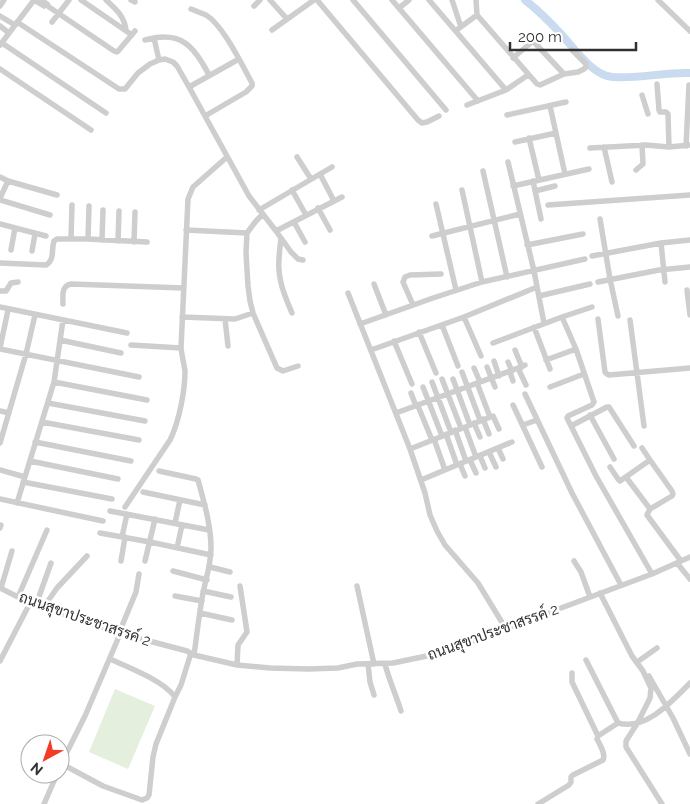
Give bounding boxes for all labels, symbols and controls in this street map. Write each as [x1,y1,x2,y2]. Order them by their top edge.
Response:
scale bar [510,20,636,52]
text: 200 m [518,28,562,46]
street label: ถนนสุขาประชาสรรค์ 2 [16,587,154,652]
street label: ถนนสุขาประชาสรรค์ 2 [425,599,562,666]
north arrow [20,734,70,784]
text: N [27,759,46,779]

